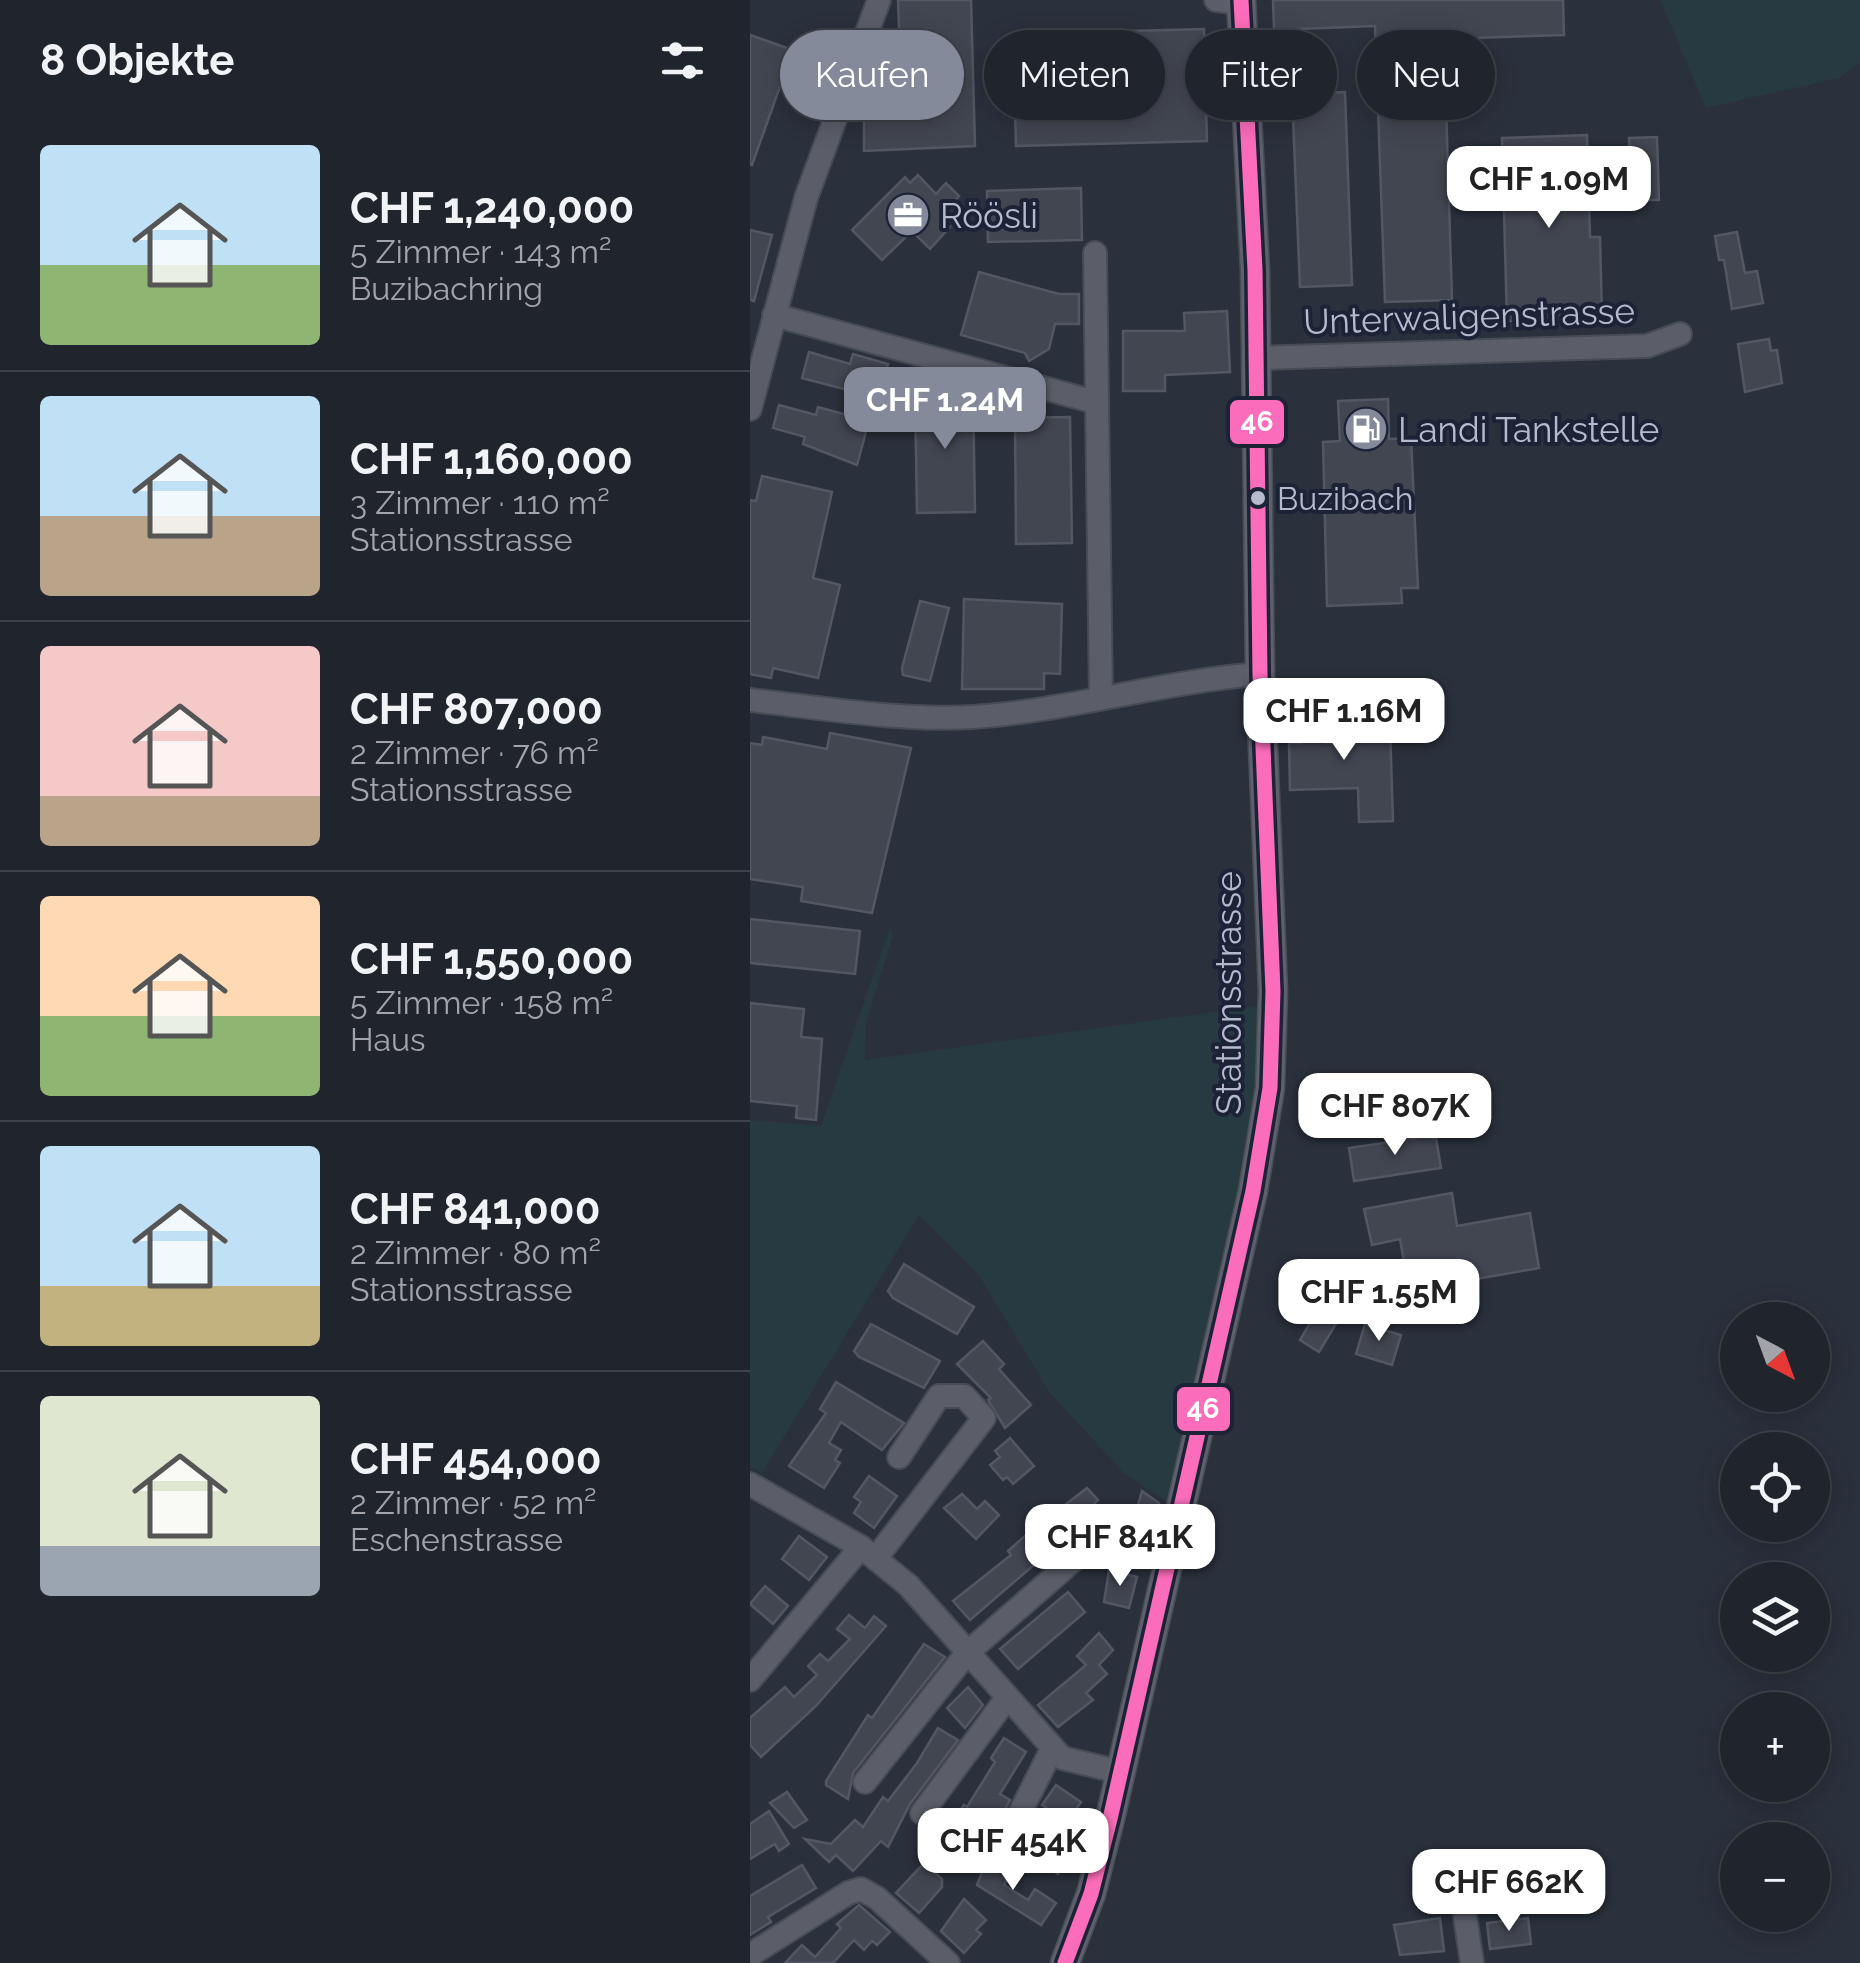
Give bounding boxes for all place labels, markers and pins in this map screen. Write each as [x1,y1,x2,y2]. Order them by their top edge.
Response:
pin: CHF 1.09M [1435,146,1663,231]
office icon: Röösli [885,192,931,238]
place label: Röösli [940,195,1038,236]
pin: CHF 1.24M [831,367,1059,452]
fuel station icon: Landi Tankstelle [1343,406,1389,452]
place label: Landi Tankstelle [1398,409,1659,450]
place label: Buzibach [1277,480,1413,517]
marker: Buzibach [1248,488,1268,508]
pin: CHF 1.16M [1230,678,1458,763]
pin: CHF 807K [1292,1073,1498,1158]
pin: CHF 1.55M [1265,1259,1493,1344]
pin: CHF 841K [1017,1504,1223,1589]
pin: CHF 454K [910,1808,1116,1893]
pin: CHF 662K [1406,1849,1612,1934]

